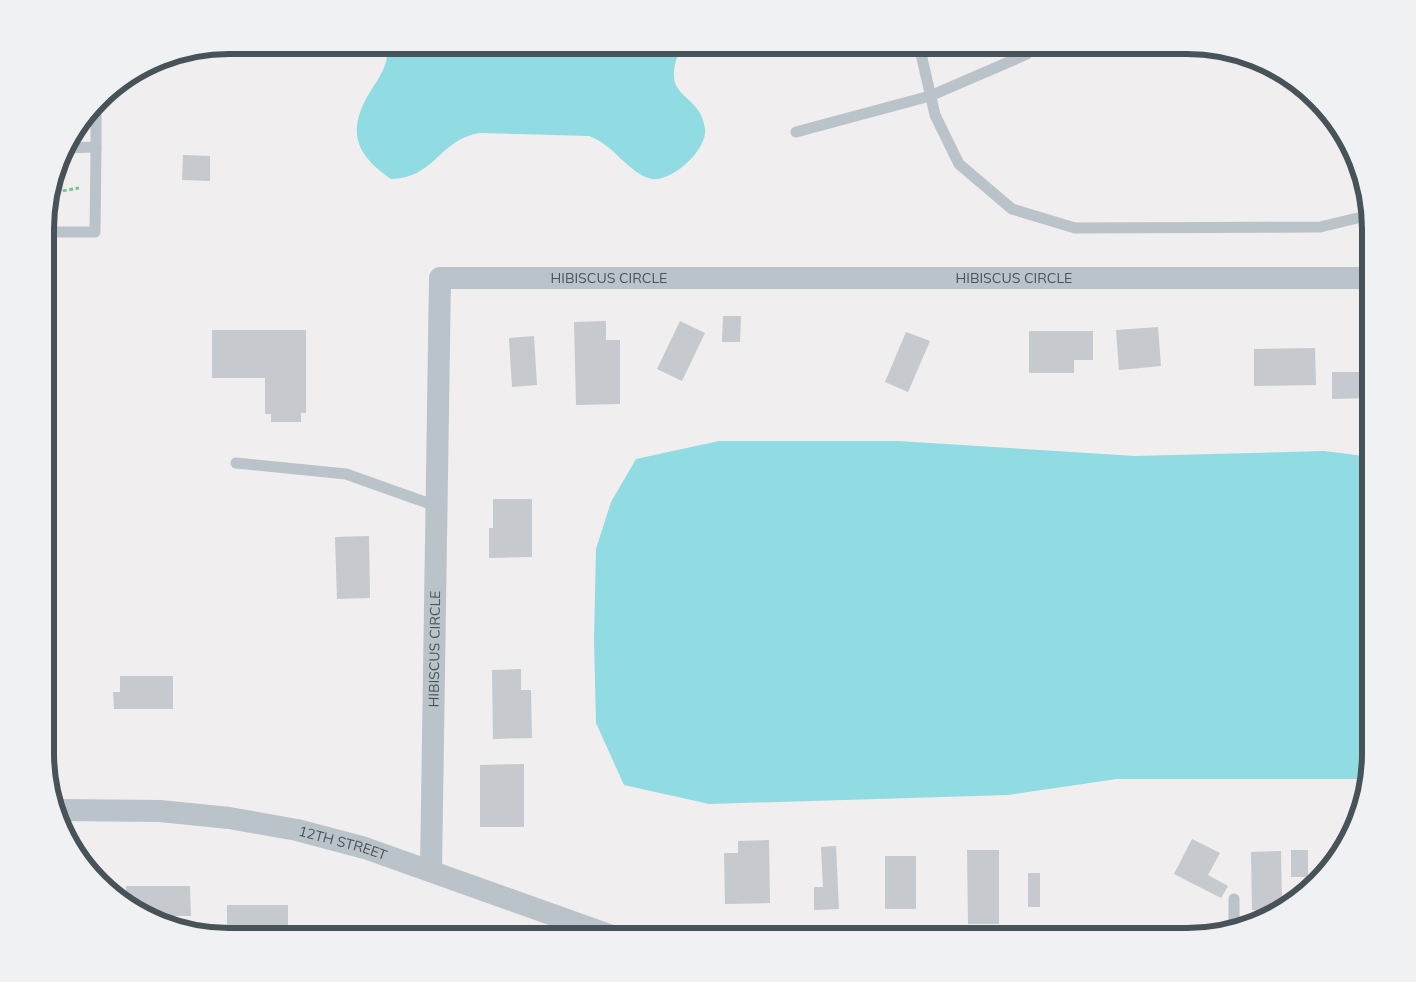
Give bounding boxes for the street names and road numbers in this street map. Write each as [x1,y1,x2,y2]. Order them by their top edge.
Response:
street label: HIBISCUS CIRCLE [551,269,667,287]
street label: HIBISCUS CIRCLE [956,269,1072,287]
street label: HIBISCUS CIRCLE [424,591,444,708]
street label: 12TH STREET [297,822,390,864]

